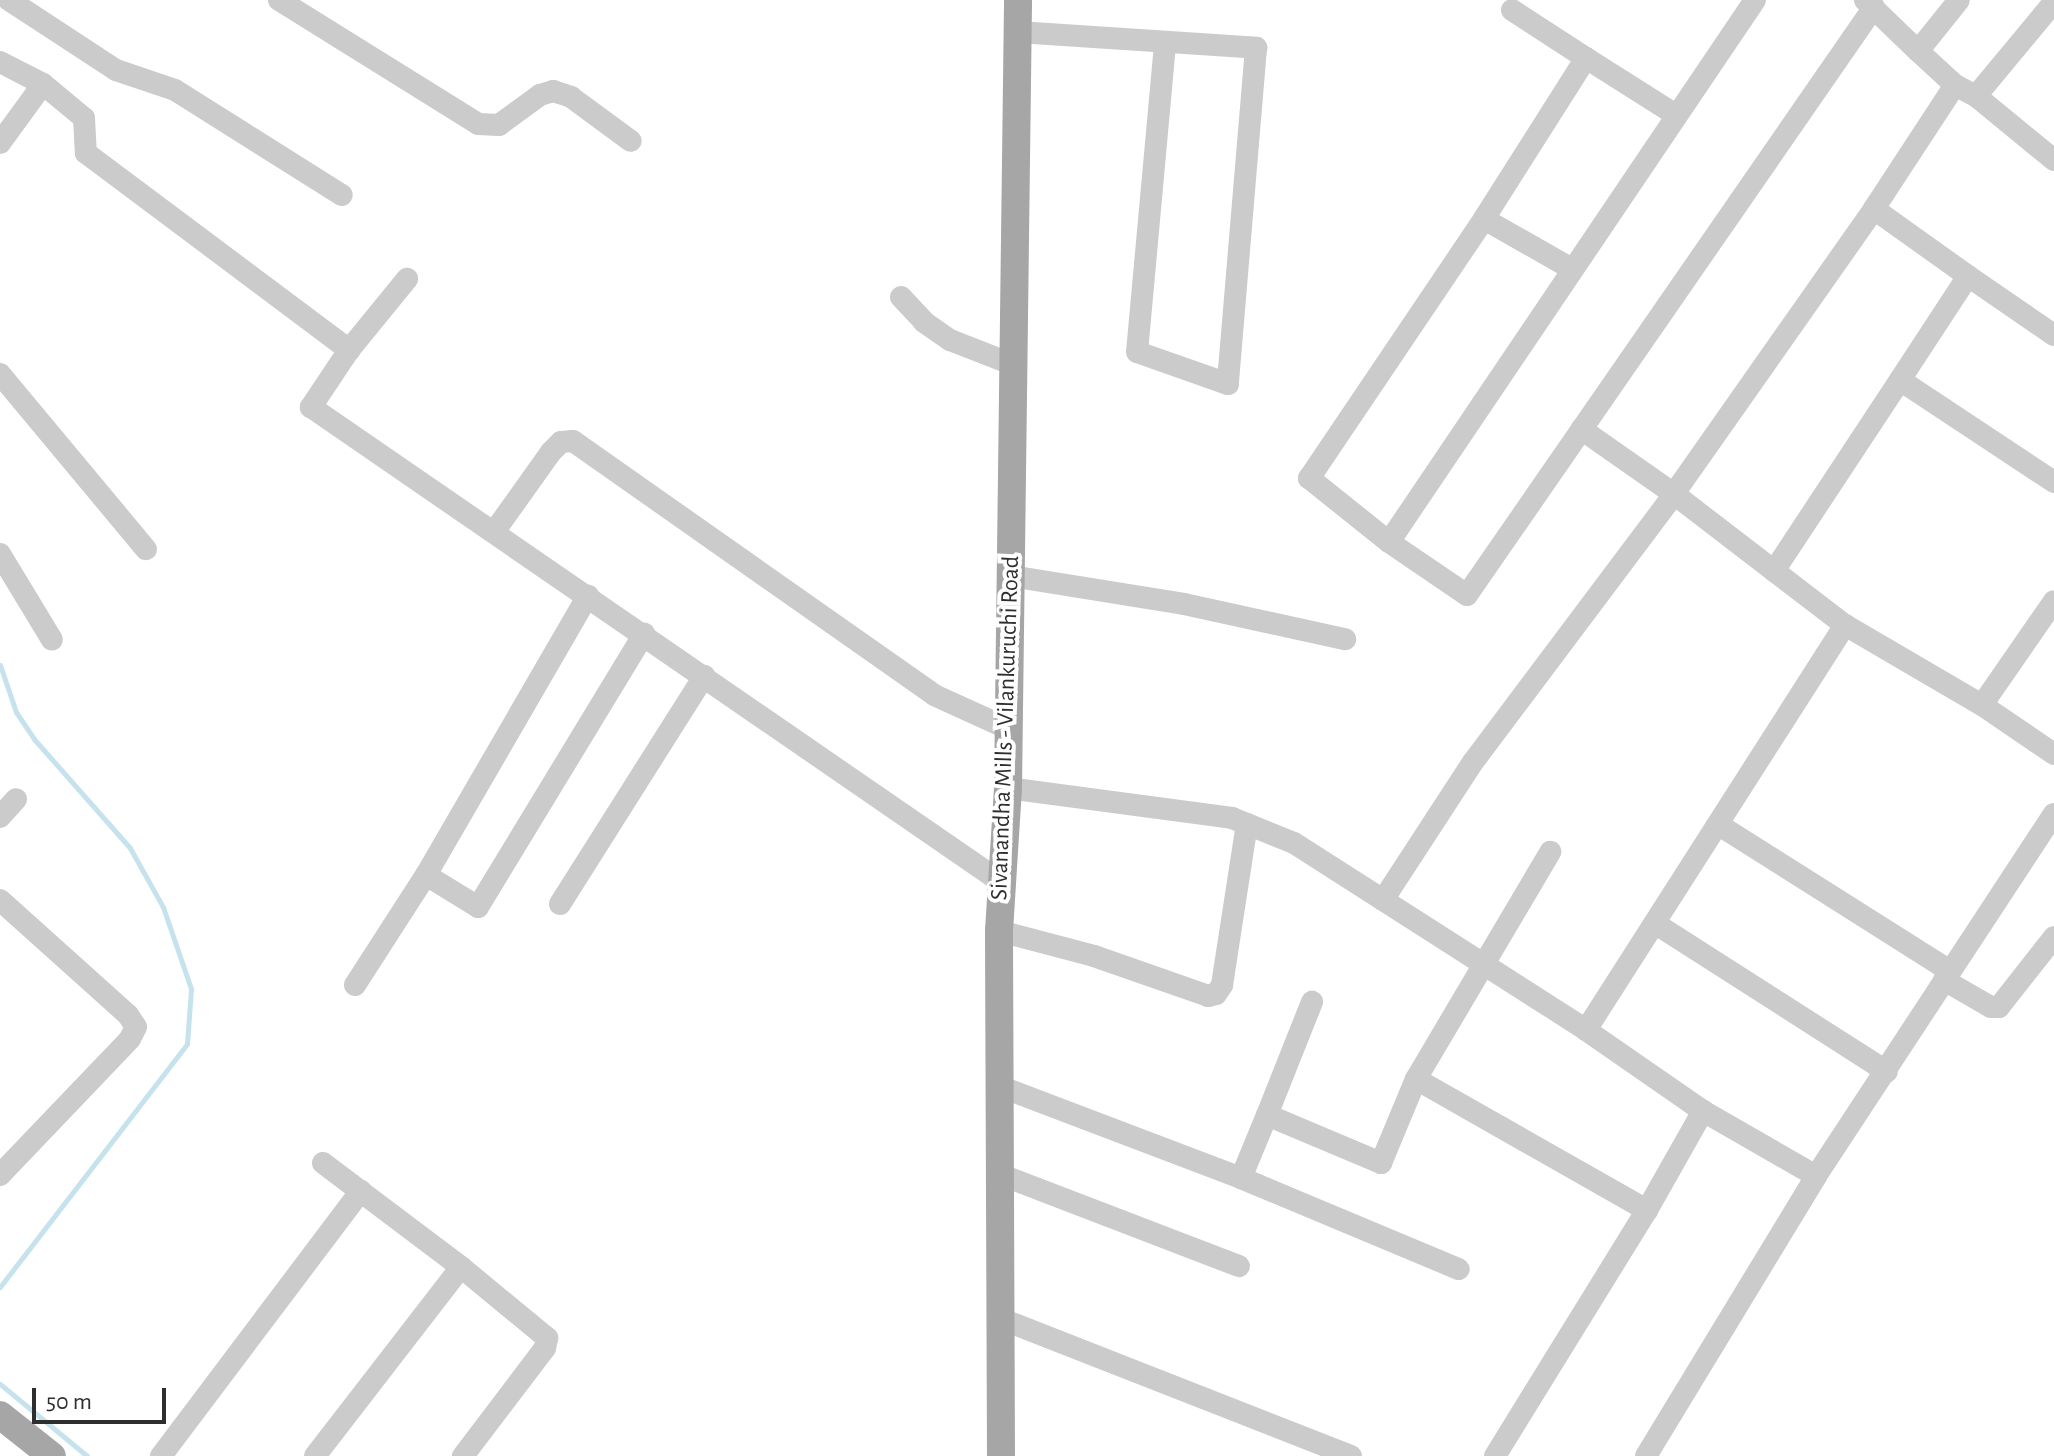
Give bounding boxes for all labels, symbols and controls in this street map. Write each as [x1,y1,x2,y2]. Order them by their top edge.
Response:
street label: Sivanandha Mills - Vilankuruchi Road [986,555,1026,901]
scale bar [36,1372,170,1422]
text: 50 m [46,1390,92,1414]

